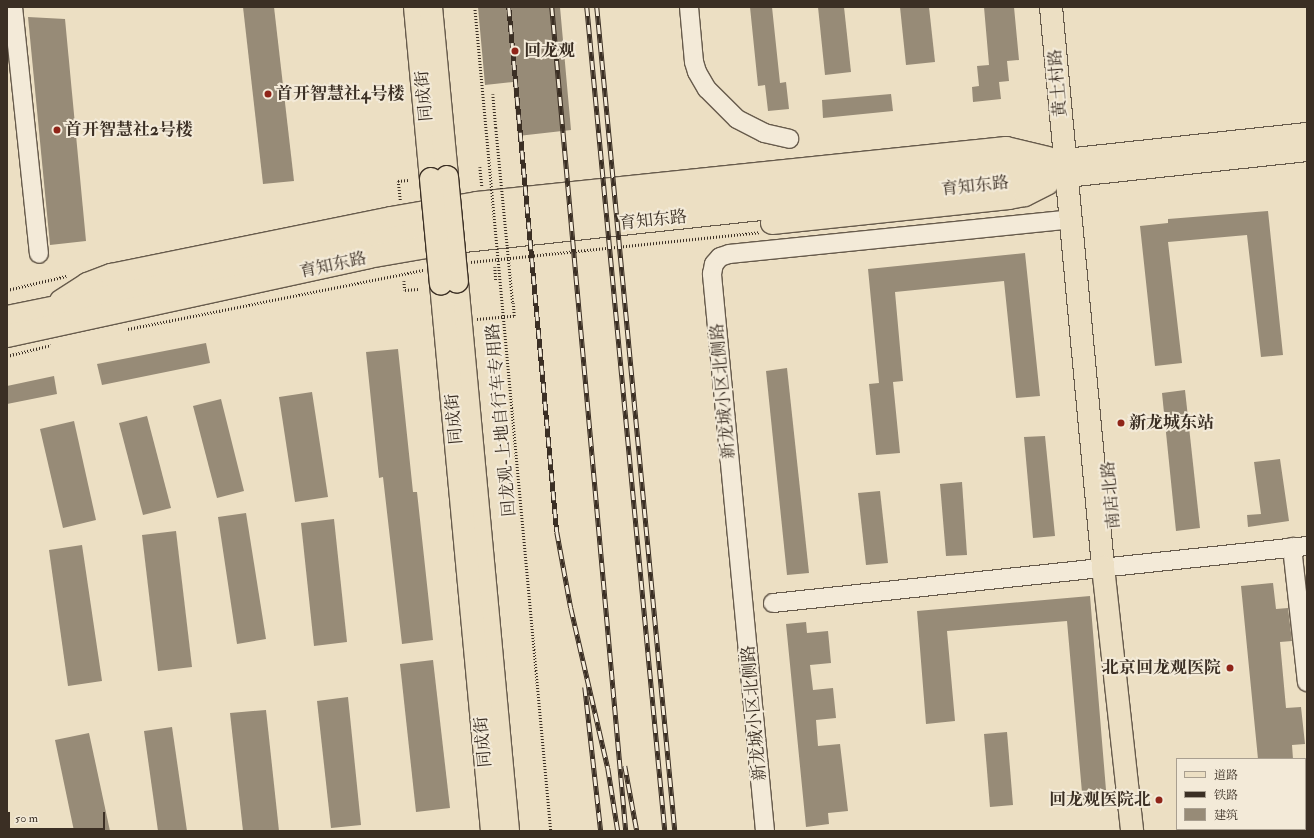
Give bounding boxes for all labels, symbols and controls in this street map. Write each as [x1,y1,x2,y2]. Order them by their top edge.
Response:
place label: 回龙观 [524,41,575,61]
marker: 回龙观 [509,45,521,57]
street label: 黄土村路 [1045,48,1071,118]
street label: 同成街 [412,70,436,122]
place label: 首开智慧社4号楼 [276,84,404,104]
marker: 首开智慧社4号楼 [263,89,273,99]
place label: 首开智慧社2号楼 [65,120,193,140]
marker: 首开智慧社2号楼 [52,125,62,135]
street label: 育知东路 [940,172,1010,200]
street label: 育知东路 [618,206,688,234]
street label: 育知东路 [298,248,368,282]
street label: 回龙观-上地自行车专用路 [482,322,520,518]
street label: 新龙城小区北侧路 [707,322,739,460]
street label: 同成街 [442,393,466,445]
place label: 新龙城东站 [1129,413,1214,433]
marker: 新龙城东站 [1116,418,1126,428]
street label: 南店北路 [1098,460,1124,530]
street label: 新龙城小区北侧路 [738,644,770,782]
place label: 北京回龙观医院 [1102,658,1221,678]
marker: 北京回龙观医院 [1224,662,1236,674]
street label: 同成街 [471,716,495,768]
legend [1176,758,1306,830]
text: 道路 [1214,768,1238,783]
text: 铁路 [1214,788,1238,803]
place label: 回龙观医院北 [1049,790,1151,810]
marker: 回龙观医院北 [1154,795,1164,805]
scale bar [10,804,107,830]
text: 建筑 [1214,808,1238,823]
text: 50 m [15,811,38,826]

